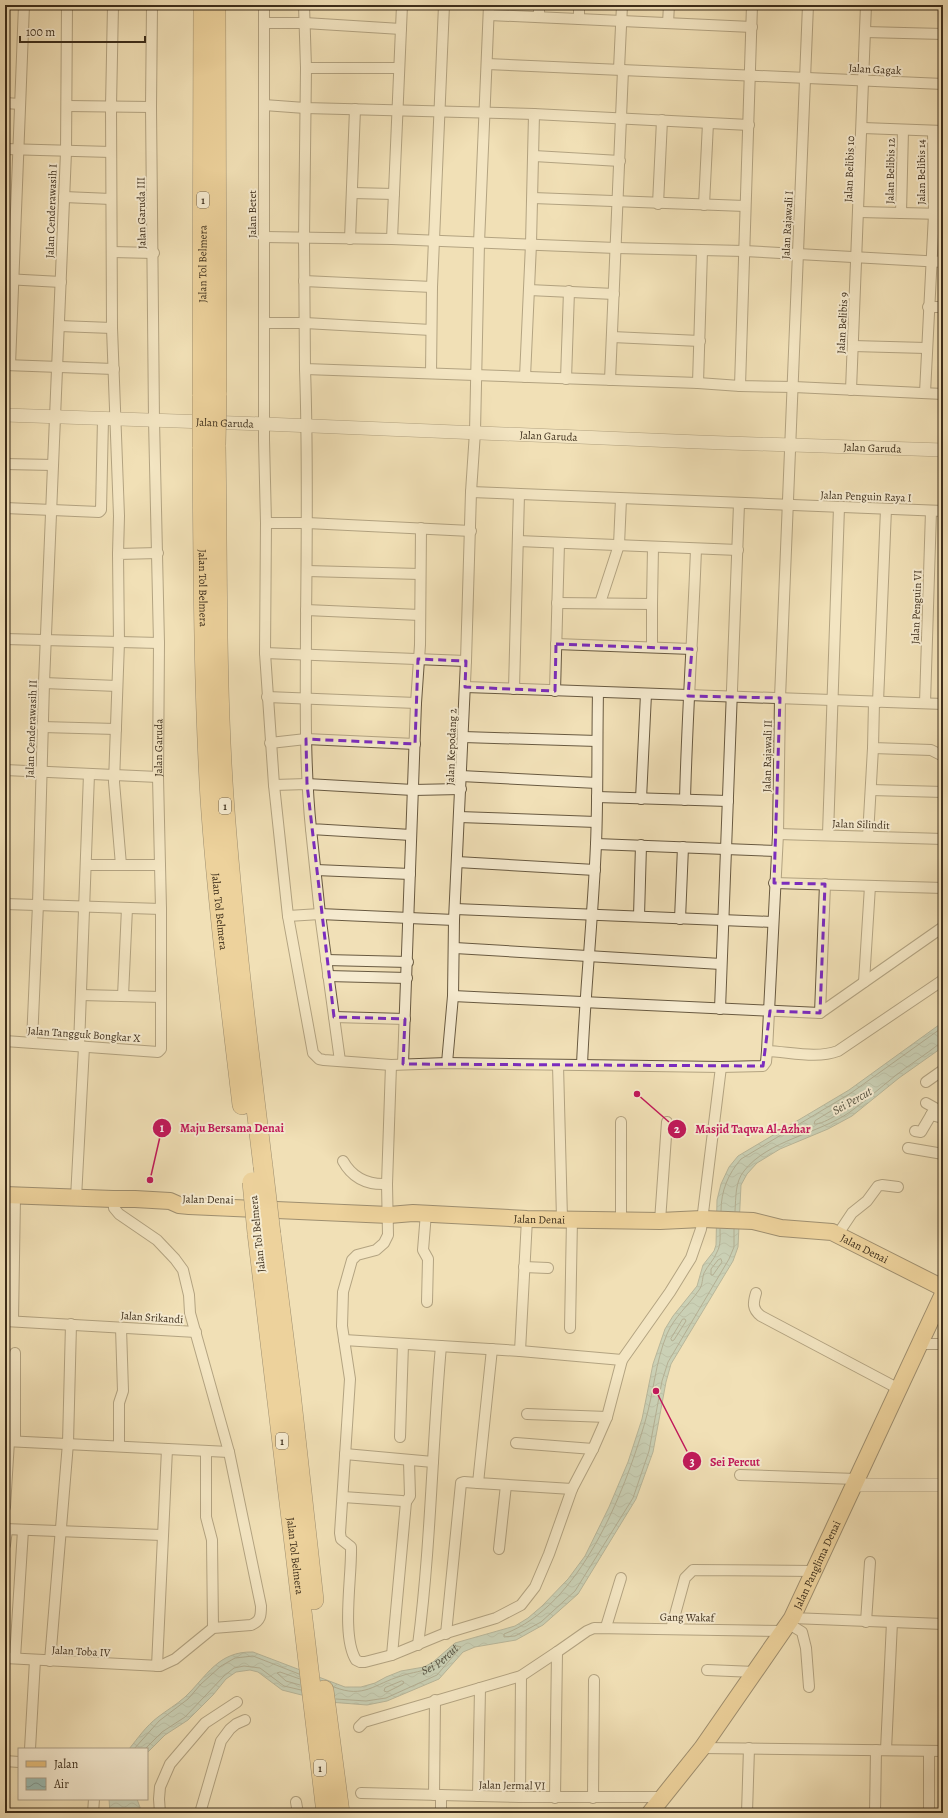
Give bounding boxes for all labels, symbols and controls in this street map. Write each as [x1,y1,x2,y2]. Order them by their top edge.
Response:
scale bar [20,18,145,44]
text: 100 m [26,24,55,40]
street label: Jalan Gagak [848,61,902,78]
street label: Jalan Belibis 10 [841,135,858,203]
street label: Jalan Belibis 12 [882,138,899,204]
street label: Jalan Belibis 14 [914,139,929,205]
street label: Jalan Cenderawasih I [42,164,61,258]
street label: Jalan Garuda III [133,177,150,249]
street label: Jalan Betet [245,190,260,238]
street label: Jalan Rajawali I [778,190,797,260]
road number: 1 [197,192,209,208]
street label: Jalan Tol Belmera [195,224,210,303]
street label: Jalan Belibis 9 [833,292,852,354]
street label: Jalan Garuda [196,415,255,432]
street label: Jalan Garuda [519,428,579,445]
street label: Jalan Garuda [843,440,902,457]
street label: Jalan Penguin Raya I [820,487,912,506]
street label: Jalan Tol Belmera [195,549,211,628]
street label: Jalan Penguin VI [908,570,925,644]
street label: Jalan Cenderawasih II [22,680,41,778]
street label: Jalan Kepodang 2 [443,708,460,786]
street label: Jalan Garuda [151,718,166,777]
street label: Jalan Rajawali II [759,720,776,792]
road number: 1 [219,798,231,814]
street label: Jalan Silindit [832,816,890,833]
street label: Jalan Tol Belmera [208,872,231,952]
street label: Jalan Tangguk Bongkar X [27,1023,142,1046]
water label: Sei Percut [829,1083,875,1118]
callout: Maju Bersama Denai [152,1116,292,1140]
callout: Masjid Taqwa Al-Azhar [667,1117,818,1141]
text: 1 [160,1120,165,1136]
text: Maju Bersama Denai [180,1120,285,1136]
text: 2 [674,1121,680,1137]
text: Masjid Taqwa Al-Azhar [695,1121,811,1137]
street label: Jalan Denai [182,1192,234,1207]
street label: Jalan Tol Belmera [246,1194,269,1273]
street label: Jalan Denai [513,1211,565,1228]
street label: Jalan Denai [838,1231,891,1267]
street label: Jalan Srikandi [120,1308,184,1327]
road number: 1 [276,1433,288,1449]
callout: Sei Percut [682,1449,768,1473]
text: 3 [689,1454,695,1470]
text: Sei Percut [710,1454,760,1470]
street label: Jalan Tol Belmera [283,1516,307,1596]
street label: Jalan Panglima Denai [790,1518,844,1612]
street label: Gang Wakaf [660,1610,716,1625]
water label: Sei Percut [419,1640,462,1678]
street label: Jalan Toba IV [51,1642,111,1661]
legend [18,1748,148,1800]
text: Jalan [54,1756,79,1772]
road number: 1 [314,1760,326,1776]
text: Air [53,1776,69,1792]
street label: Jalan Jermal VI [479,1777,545,1794]

